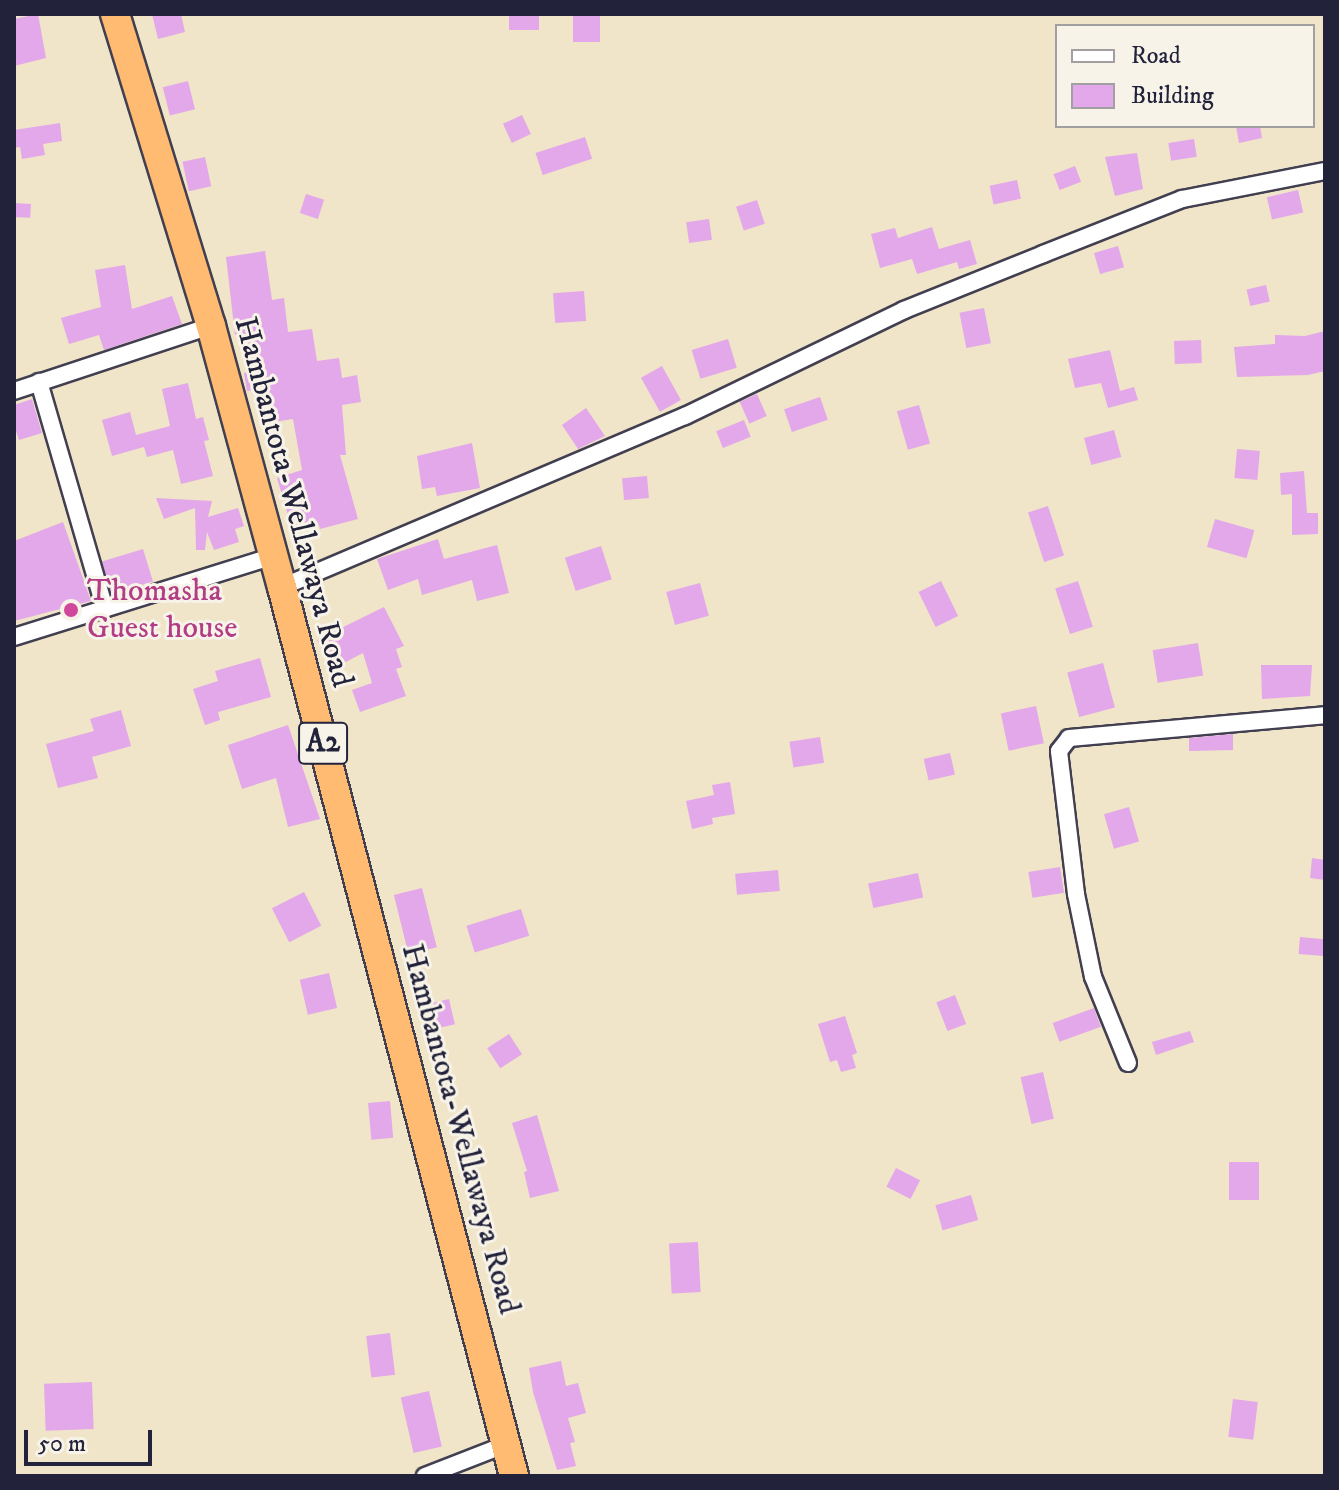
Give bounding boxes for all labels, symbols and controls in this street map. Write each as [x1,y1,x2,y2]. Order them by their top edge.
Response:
legend [1055,24,1315,128]
text: Road [1131,41,1181,71]
text: Building [1131,81,1214,111]
street label: Hambantota-Wellawaya Road [225,313,361,691]
place label: Thomasha Guest house [87,573,238,648]
marker: Thomasha Guest house [62,601,80,619]
road number: A2 [297,717,349,769]
street label: Hambantota-Wellawaya Road [392,940,528,1318]
scale bar [28,1414,156,1464]
text: 50 m [38,1429,86,1459]

